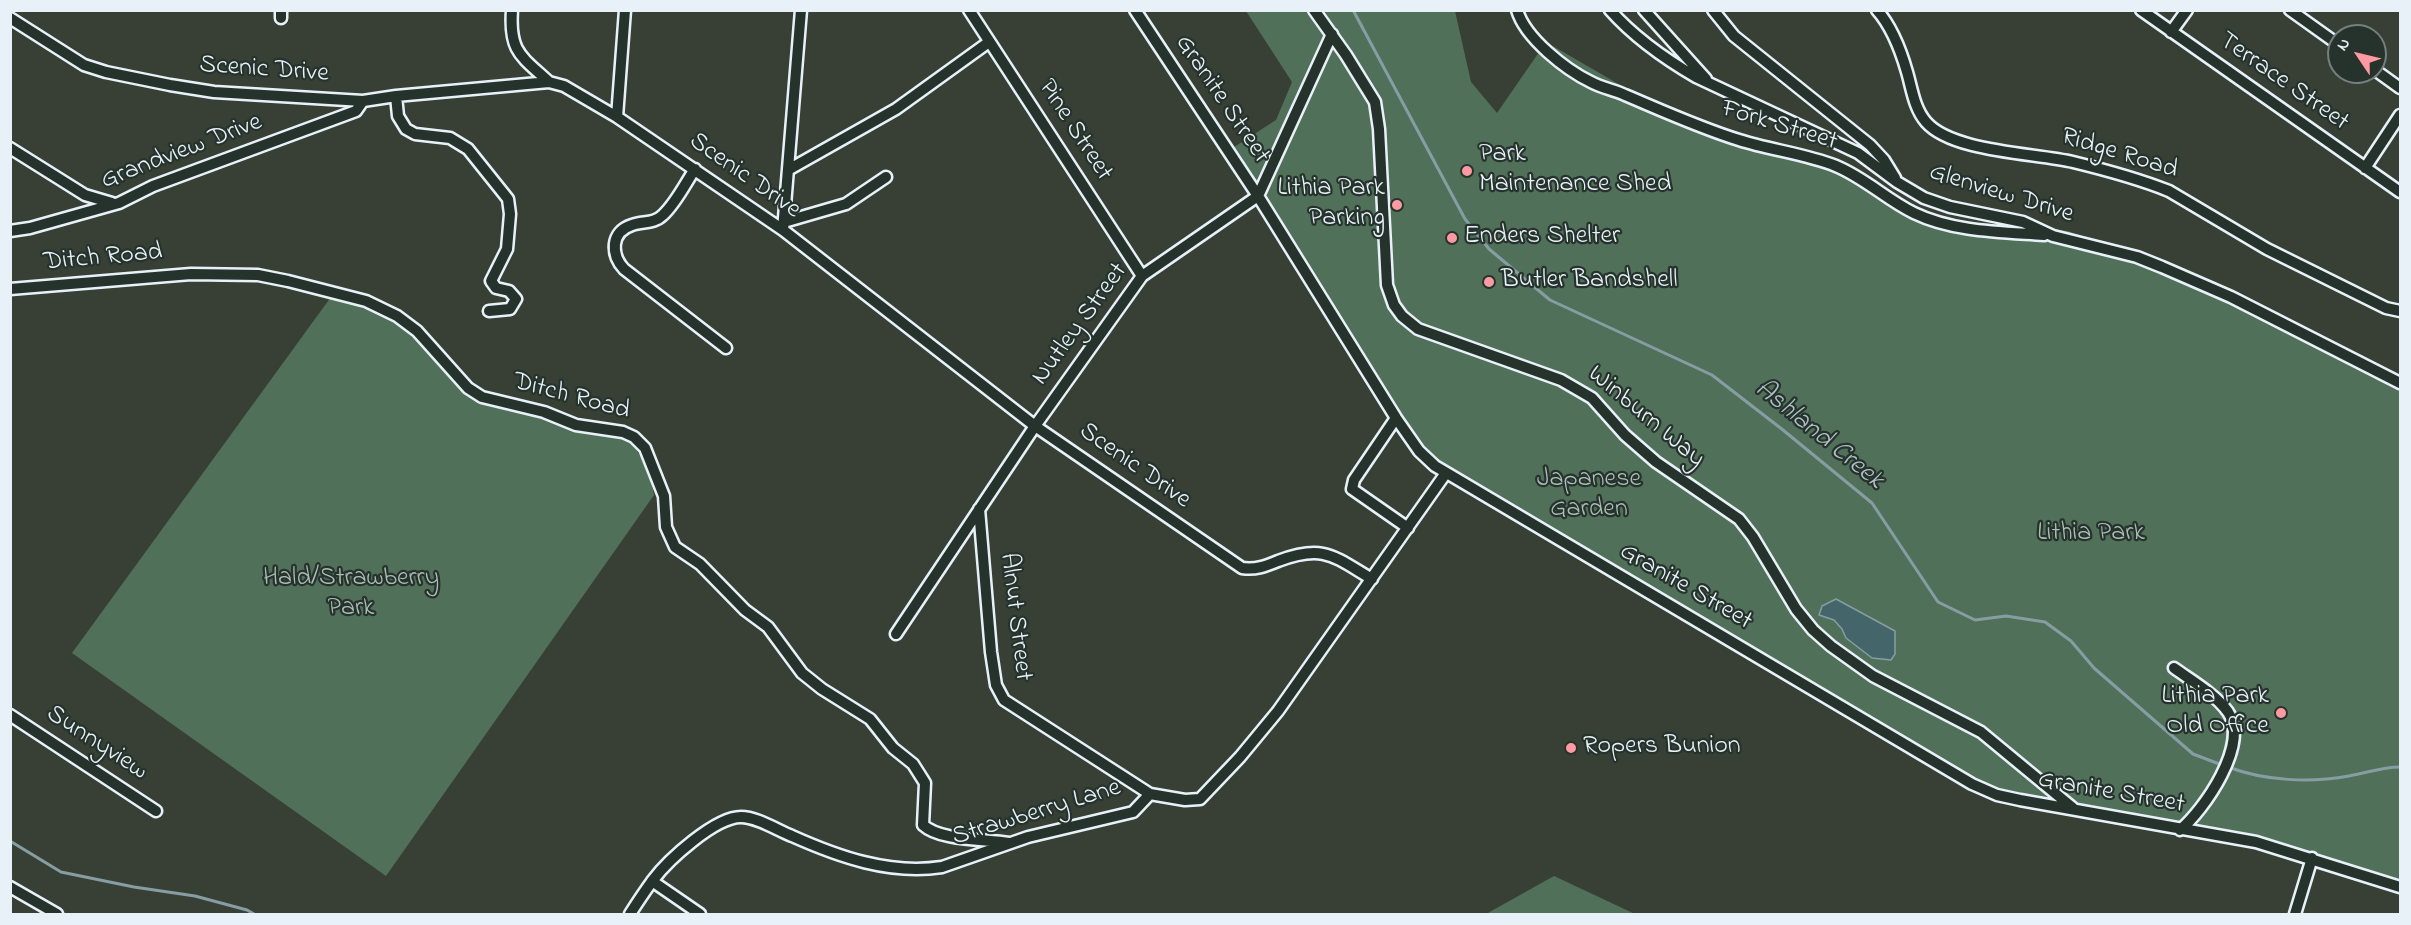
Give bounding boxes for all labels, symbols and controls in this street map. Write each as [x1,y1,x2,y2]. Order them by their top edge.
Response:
north arrow [2327,24,2387,84]
street label: Terrace Street [2212,27,2354,139]
street label: Granite Street [1167,30,1275,170]
text: N [2331,34,2357,56]
street label: Scenic Drive [198,51,330,91]
street label: Pine Street [1030,74,1118,188]
street label: Fork Street [1717,95,1841,159]
street label: Grandview Drive [97,108,267,198]
street label: Ridge Road [2057,123,2181,187]
street label: Scenic Drive [682,127,806,227]
place label: Park Maintenance Shed [1479,140,1671,201]
street label: Glenview Drive [1925,158,2077,232]
marker: Park Maintenance Shed [1460,164,1474,178]
place label: Lithia Park Parking [1277,174,1385,236]
marker: Lithia Park Parking [1390,198,1404,212]
place label: Enders Shelter [1464,222,1620,254]
marker: Enders Shelter [1445,231,1459,245]
street label: Ditch Road [42,238,164,280]
street label: Nutley Street [1026,258,1136,392]
place label: Butler Bandshell [1501,266,1678,298]
marker: Butler Bandshell [1482,275,1496,289]
street label: Winburn Way [1580,360,1710,476]
street label: Ditch Road [509,367,633,429]
water label: Ashland Creek [1747,374,1889,498]
street label: Scenic Drive [1072,417,1196,517]
park label: Japanese Garden [1537,465,1641,526]
park label: Lithia Park [2037,519,2145,551]
street label: Granite Street [1613,537,1757,639]
street label: Alnut Street [991,551,1037,683]
park label: Hald/Strawberry Park [263,564,439,626]
place label: Lithia Park Old Office [2161,682,2269,744]
street label: Sunnyview [39,700,153,788]
marker: Lithia Park Old Office [2274,706,2288,720]
place label: Ropers Bunion [1583,732,1741,764]
marker: Ropers Bunion [1564,741,1578,755]
street label: Granite Street [2035,766,2187,822]
street label: Strawberry Lane [949,774,1125,854]

